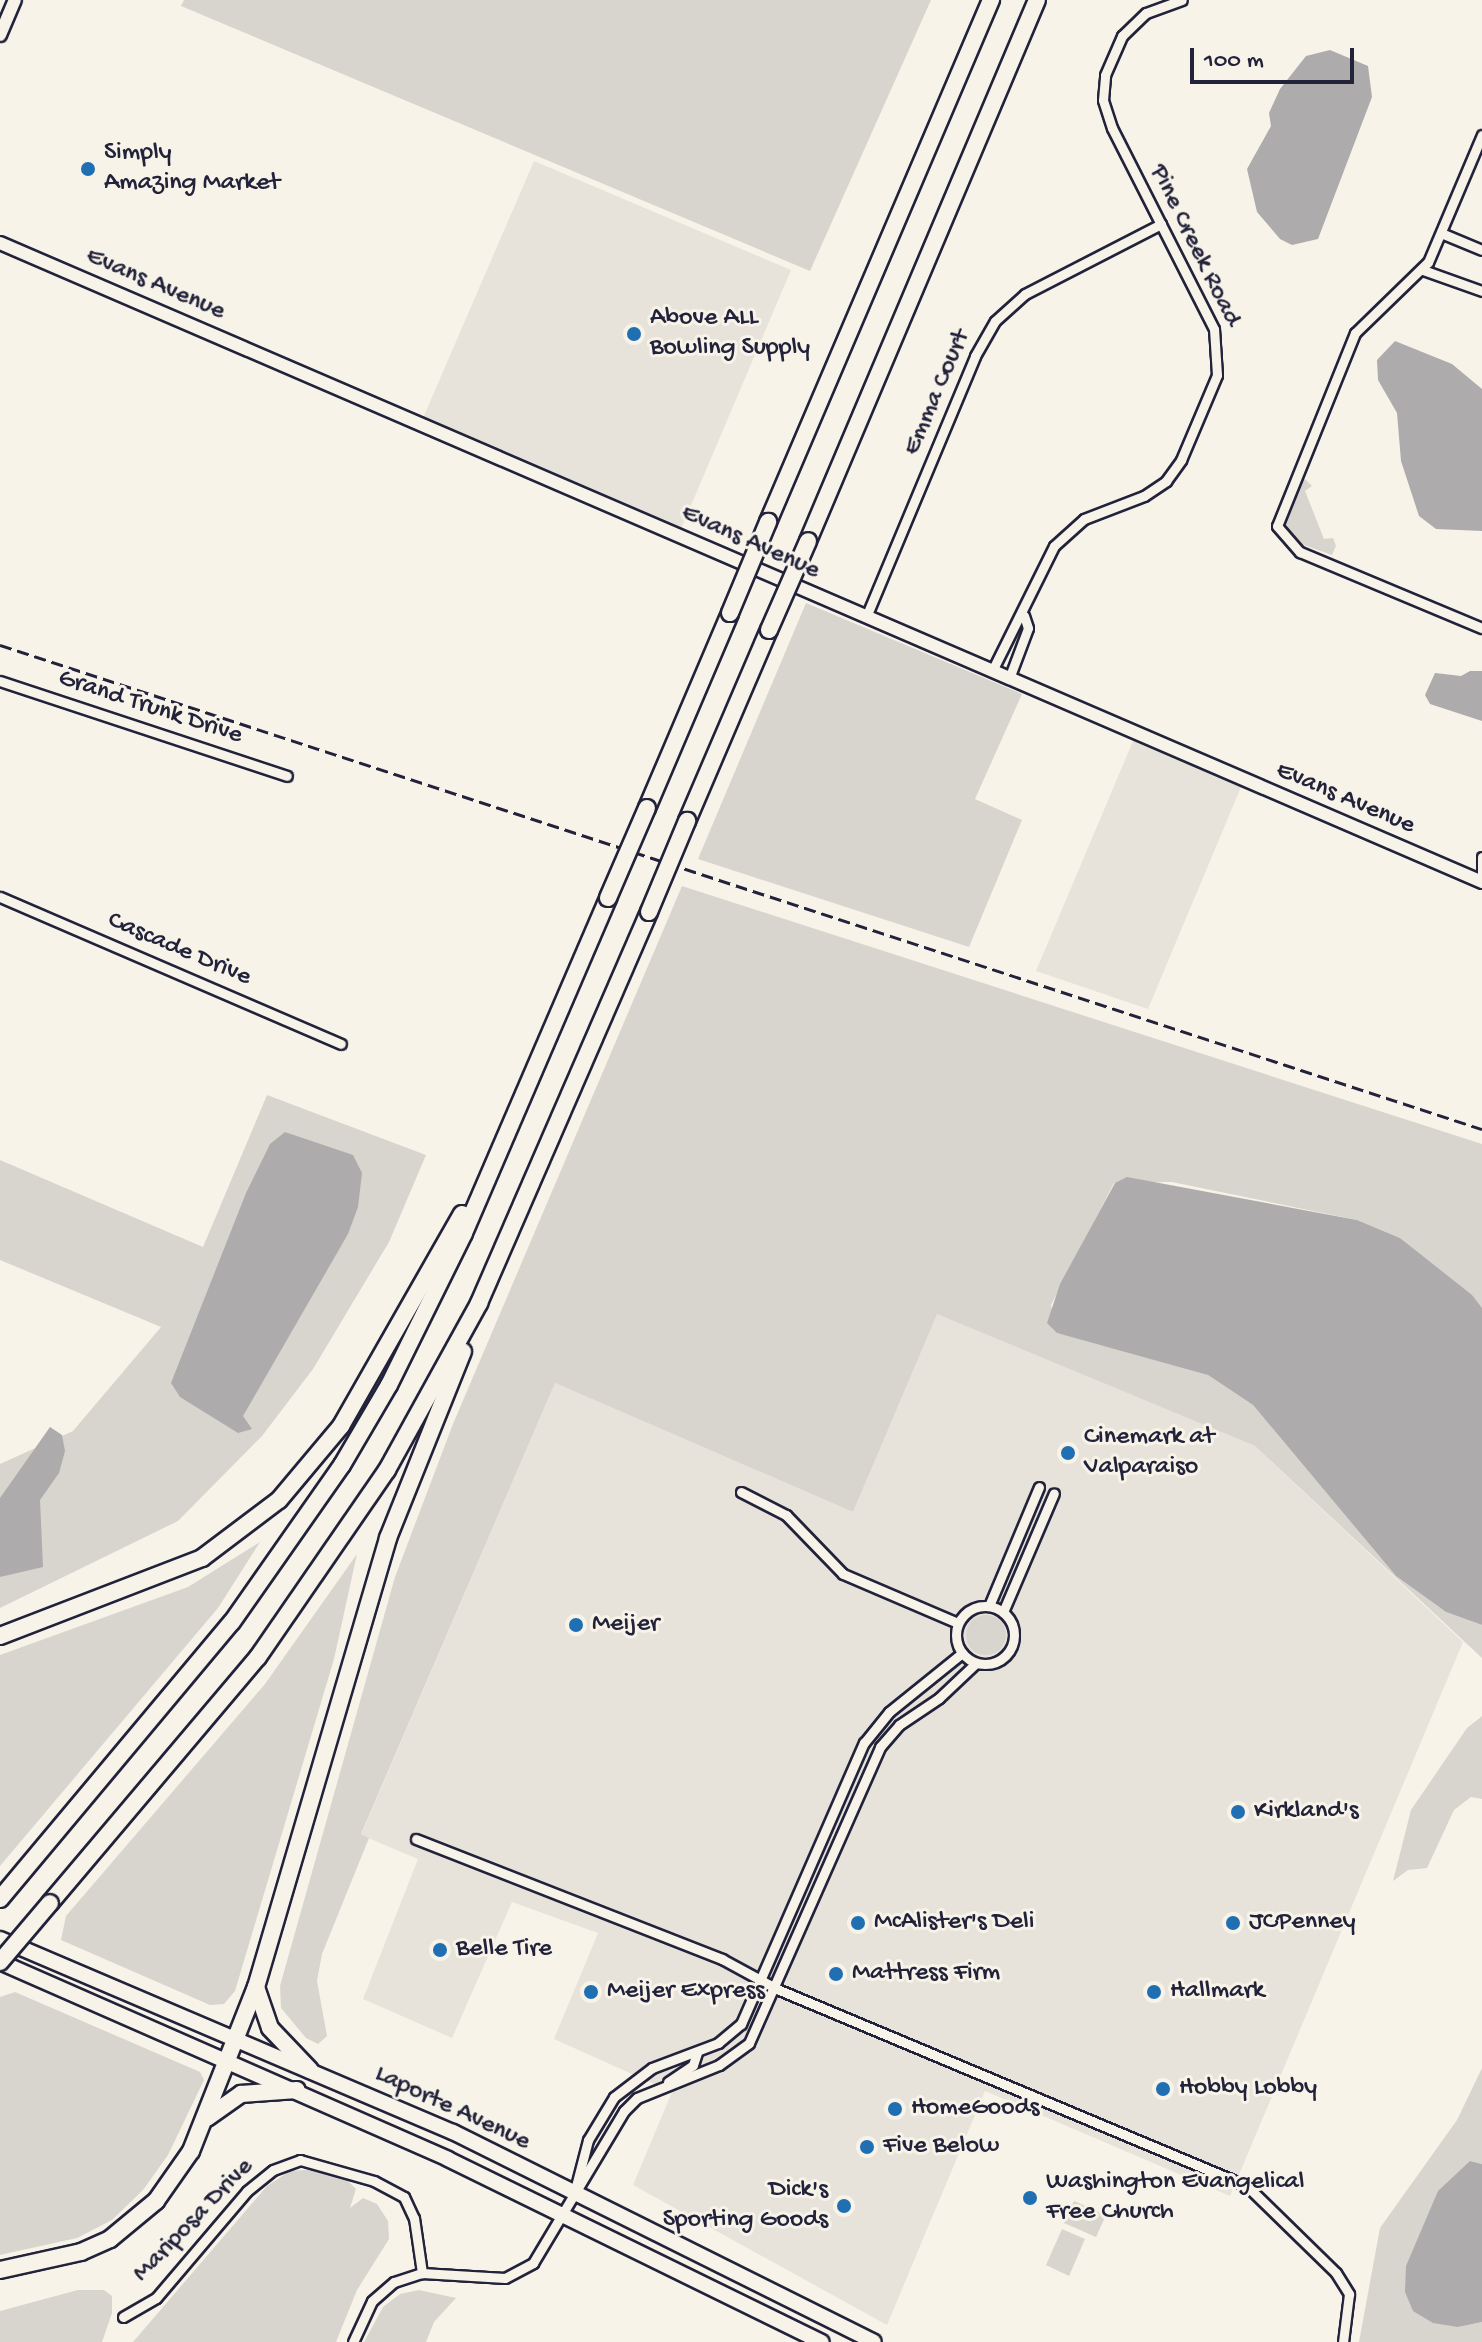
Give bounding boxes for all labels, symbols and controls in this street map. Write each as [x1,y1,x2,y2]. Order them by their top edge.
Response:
scale bar [1194,32,1358,82]
text: 100 m [1204,47,1264,76]
place label: Simply Amazing Market [104,138,280,200]
marker: Simply Amazing Market [79,160,97,178]
street label: Pine Creek Road [1141,160,1247,332]
street label: Evans Avenue [81,242,229,328]
place label: Above ALL Bowling Supply [650,303,810,364]
marker: Above ALL Bowling Supply [625,325,643,343]
street label: Emma Court [898,326,978,460]
street label: Evans Avenue [676,499,824,587]
street label: Grand Trunk Drive [54,664,246,752]
street label: Evans Avenue [1271,756,1419,842]
street label: Cascade Drive [103,906,255,994]
place label: Cinemark at Valparaiso [1084,1422,1214,1484]
marker: Cinemark at Valparaiso [1059,1444,1077,1462]
place label: Meijer [592,1609,659,1641]
marker: Meijer [567,1616,585,1634]
place label: Kirkland's [1254,1796,1359,1828]
marker: Kirkland's [1229,1803,1247,1821]
place label: McAlister's Deli [874,1907,1034,1939]
place label: JCPenney [1249,1907,1356,1939]
marker: McAlister's Deli [849,1914,867,1932]
marker: JCPenney [1224,1914,1242,1932]
place label: Belle Tire [456,1934,552,1966]
marker: Belle Tire [431,1941,449,1959]
place label: Mattress Firm [852,1958,1000,1990]
marker: Mattress Firm [827,1965,845,1983]
place label: Meijer Express [607,1976,765,2008]
place label: Hallmark [1170,1976,1264,2008]
marker: Meijer Express [582,1983,600,2001]
marker: Hallmark [1145,1983,1163,2001]
street label: Laporte Avenue [369,2059,535,2159]
place label: Hobby Lobby [1179,2073,1317,2105]
marker: Hobby Lobby [1154,2080,1172,2098]
place label: HomeGoods [911,2093,1039,2125]
marker: HomeGoods [886,2100,904,2118]
place label: Five Below [883,2131,999,2163]
marker: Five Below [858,2138,876,2156]
street label: Mariposa Drive [127,2152,261,2290]
place label: Washington Evangelical Free Church [1046,2167,1304,2228]
place label: Dick's Sporting Goods [663,2175,828,2236]
marker: Washington Evangelical Free Church [1021,2189,1039,2207]
marker: Dick's Sporting Goods [835,2197,853,2215]

